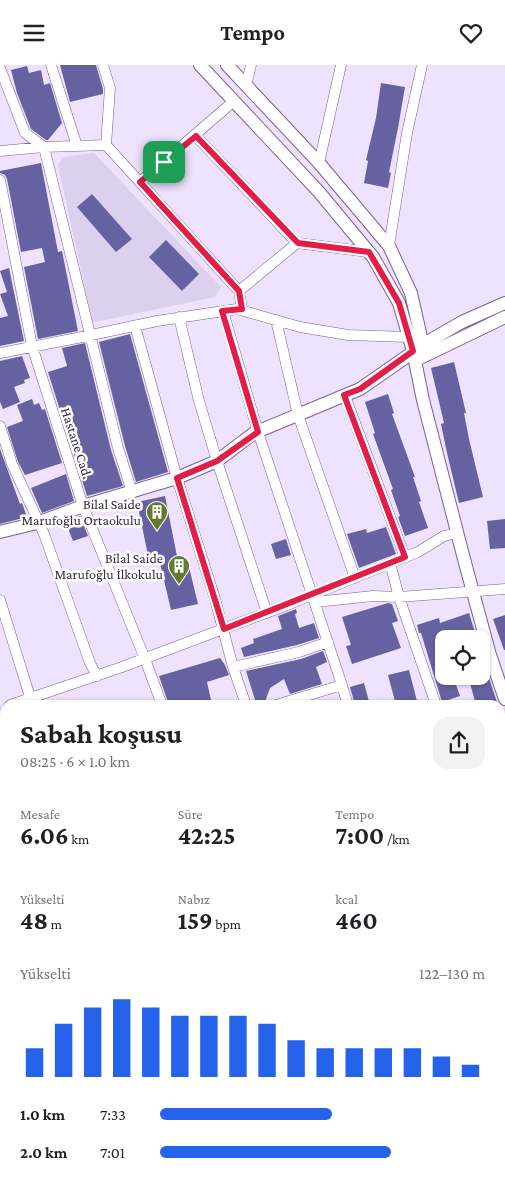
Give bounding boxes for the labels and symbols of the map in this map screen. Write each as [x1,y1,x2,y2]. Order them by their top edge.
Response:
pin [143,141,185,183]
street label: Hastane Cad. [58,405,96,481]
place label: Bilal Saide Marufoğlu Ortaokulu [21,496,142,528]
building icon: Bilal Saide Marufoğlu Ortaokulu [145,500,169,531]
place label: Bilal Saide Marufoğlu İlkokulu [54,550,164,582]
building icon: Bilal Saide Marufoğlu İlkokulu [167,554,191,585]

